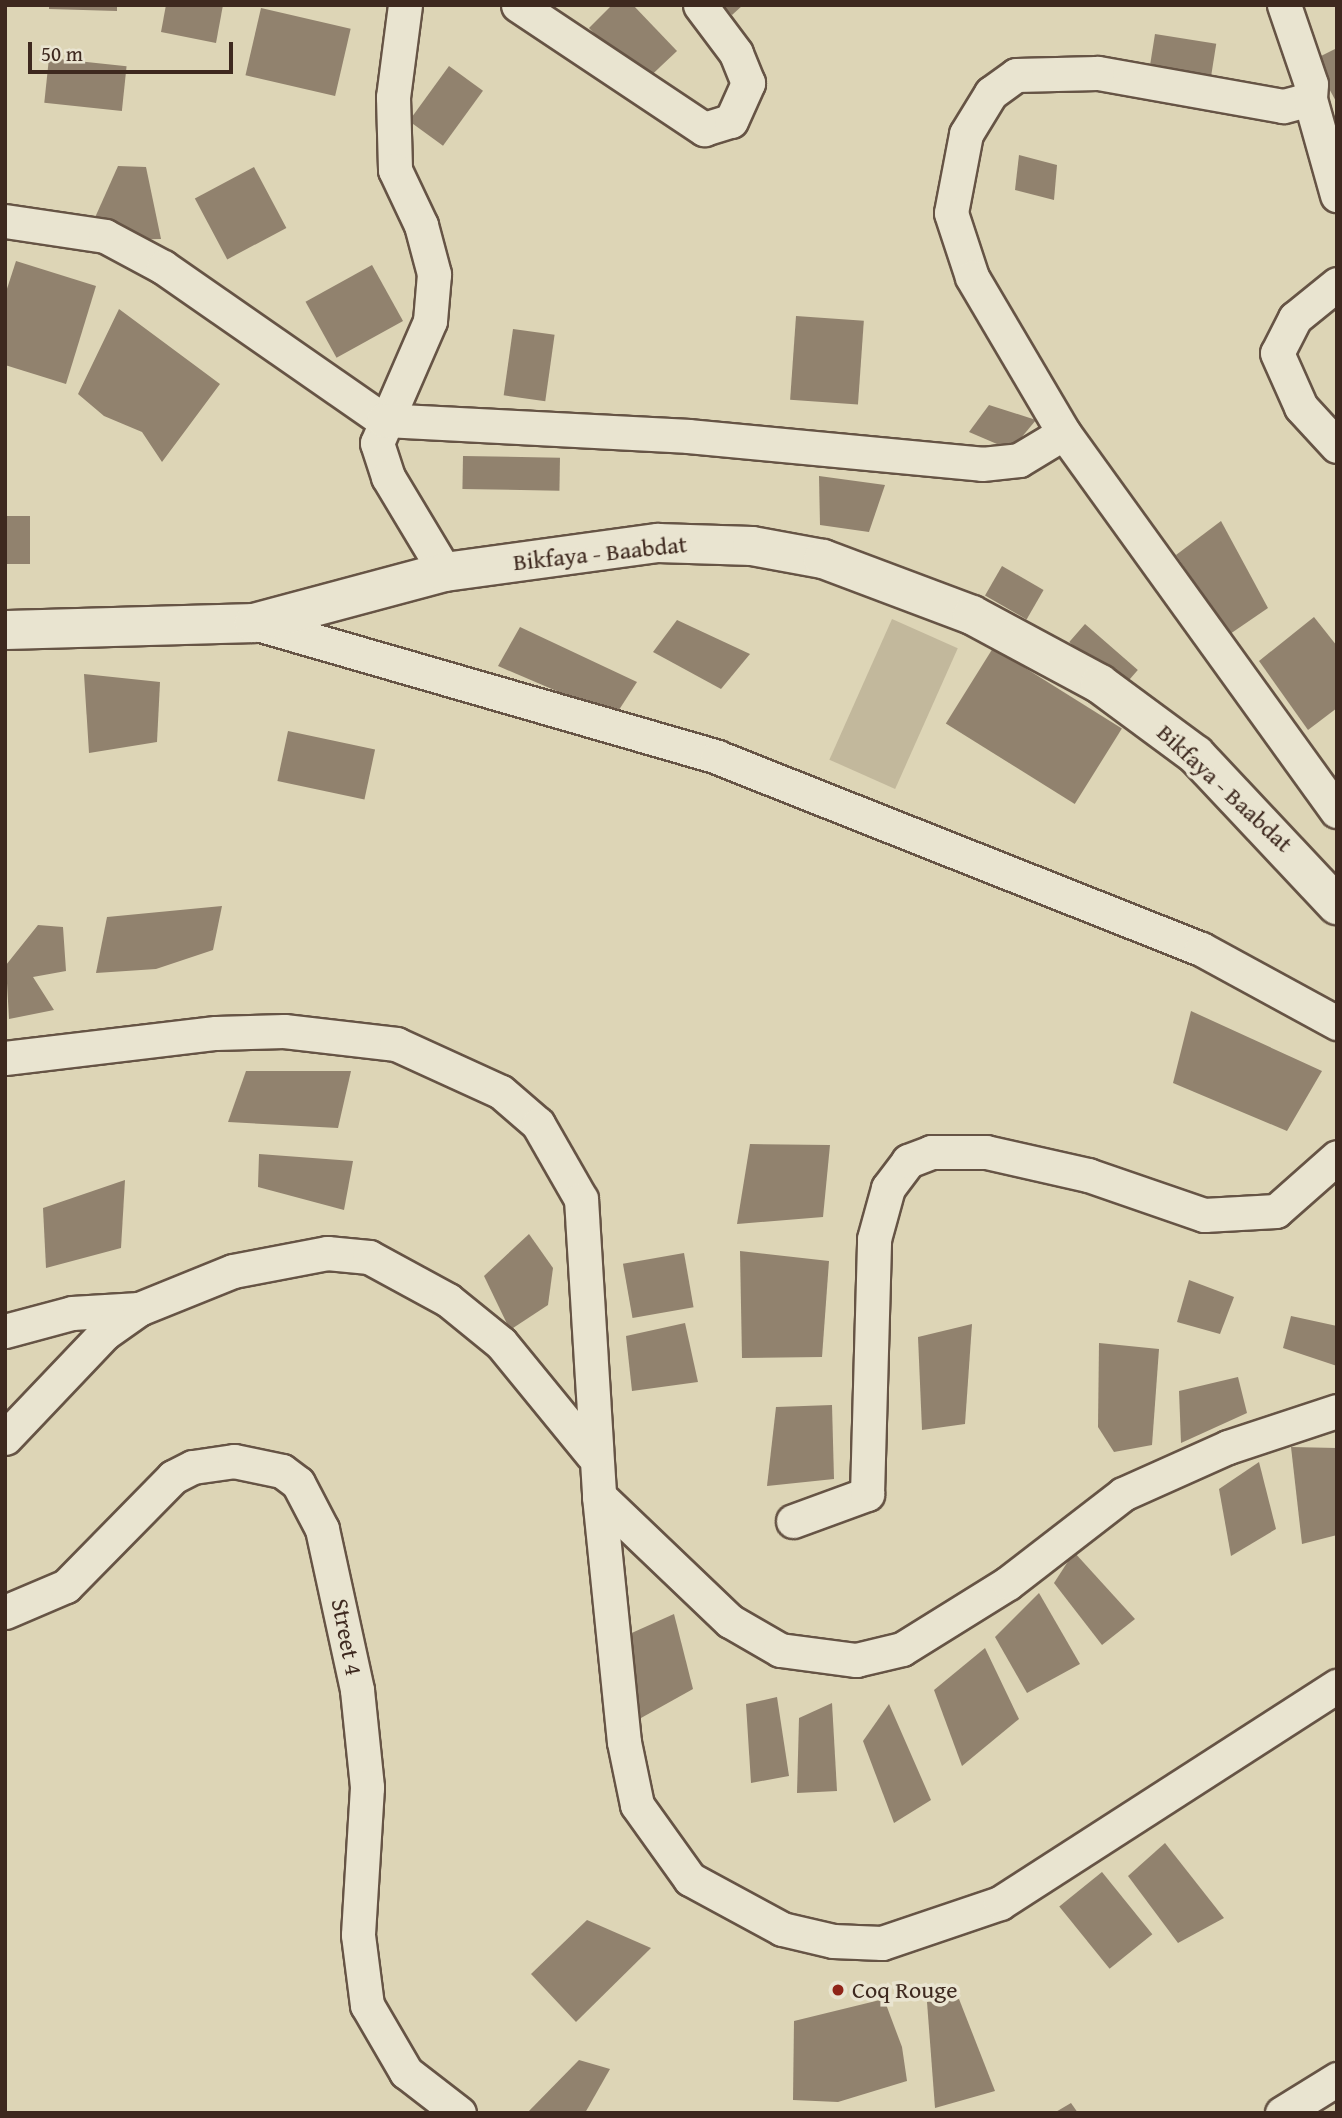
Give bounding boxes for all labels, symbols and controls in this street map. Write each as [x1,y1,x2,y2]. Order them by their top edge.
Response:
scale bar [32,28,236,72]
text: 50 m [41,38,83,69]
street label: Bikfaya - Baabdat [512,530,688,576]
street label: Bikfaya - Baabdat [1151,718,1299,858]
street label: Street 4 [325,1596,369,1678]
place label: Coq Rouge [852,1976,957,2004]
marker: Coq Rouge [830,1982,846,1998]

